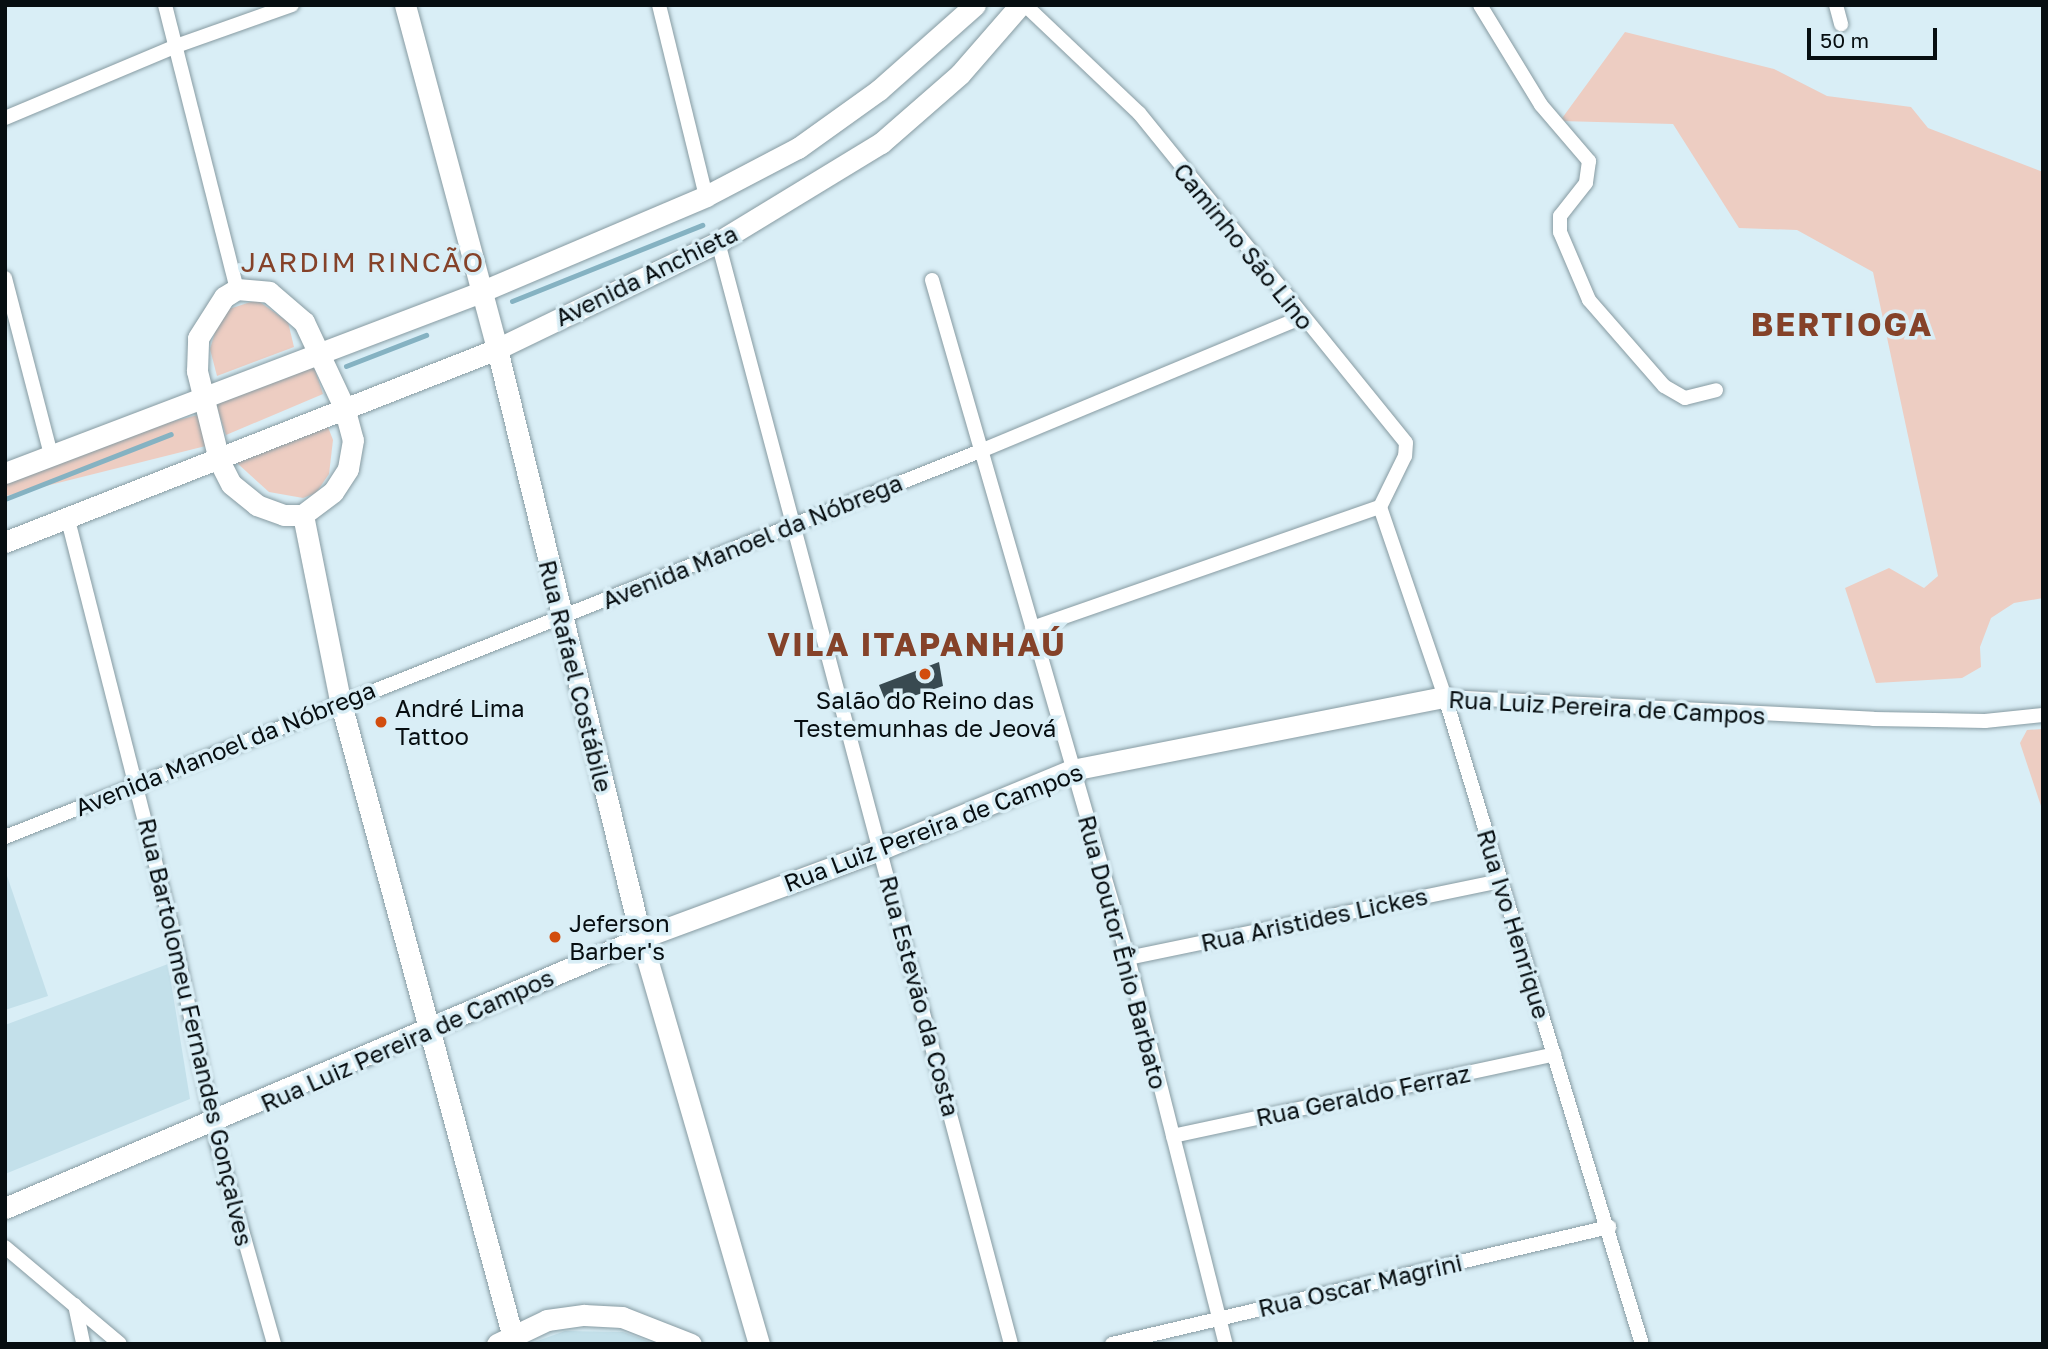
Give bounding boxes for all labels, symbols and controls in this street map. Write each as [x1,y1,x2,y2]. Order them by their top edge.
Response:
scale bar [1810,14,1940,58]
text: 50 m [1820,27,1869,53]
street label: Caminho São Lino [1168,157,1320,335]
street label: Avenida Anchieta [550,218,742,332]
district label: JARDIM RINCÃO [242,245,484,279]
district label: BERTIOGA [1752,305,1932,343]
street label: Avenida Manoel da Nóbrega [598,468,906,614]
street label: Rua Rafael Costábile [533,557,619,795]
district label: VILA ITAPANHAÚ [769,625,1065,663]
marker: Salão do Reino das Testemunhas de Jeová [917,666,933,682]
street label: Avenida Manoel da Nóbrega [71,675,379,821]
street label: Rua Luiz Pereira de Campos [1448,684,1766,730]
place label: Salão do Reino das Testemunhas de Jeová [794,686,1056,742]
place label: André Lima Tattoo [395,694,525,750]
marker: André Lima Tattoo [373,714,389,730]
street label: Rua Luiz Pereira de Campos [780,757,1086,897]
street label: Rua Doutor Ênio Barbato [1073,812,1173,1092]
street label: Rua Bartolomeu Fernandes Gonçalves [133,815,259,1249]
street label: Rua Ivo Henrique [1471,826,1557,1022]
street label: Rua Estevão da Costa [874,872,966,1120]
street label: Rua Aristides Lickes [1198,881,1430,957]
place label: Jeferson Barber's [569,909,670,965]
marker: Jeferson Barber's [547,929,563,945]
street label: Rua Luiz Pereira de Campos [256,962,558,1118]
street label: Rua Geraldo Ferraz [1253,1058,1473,1132]
street label: Rua Oscar Magrini [1255,1248,1465,1322]

